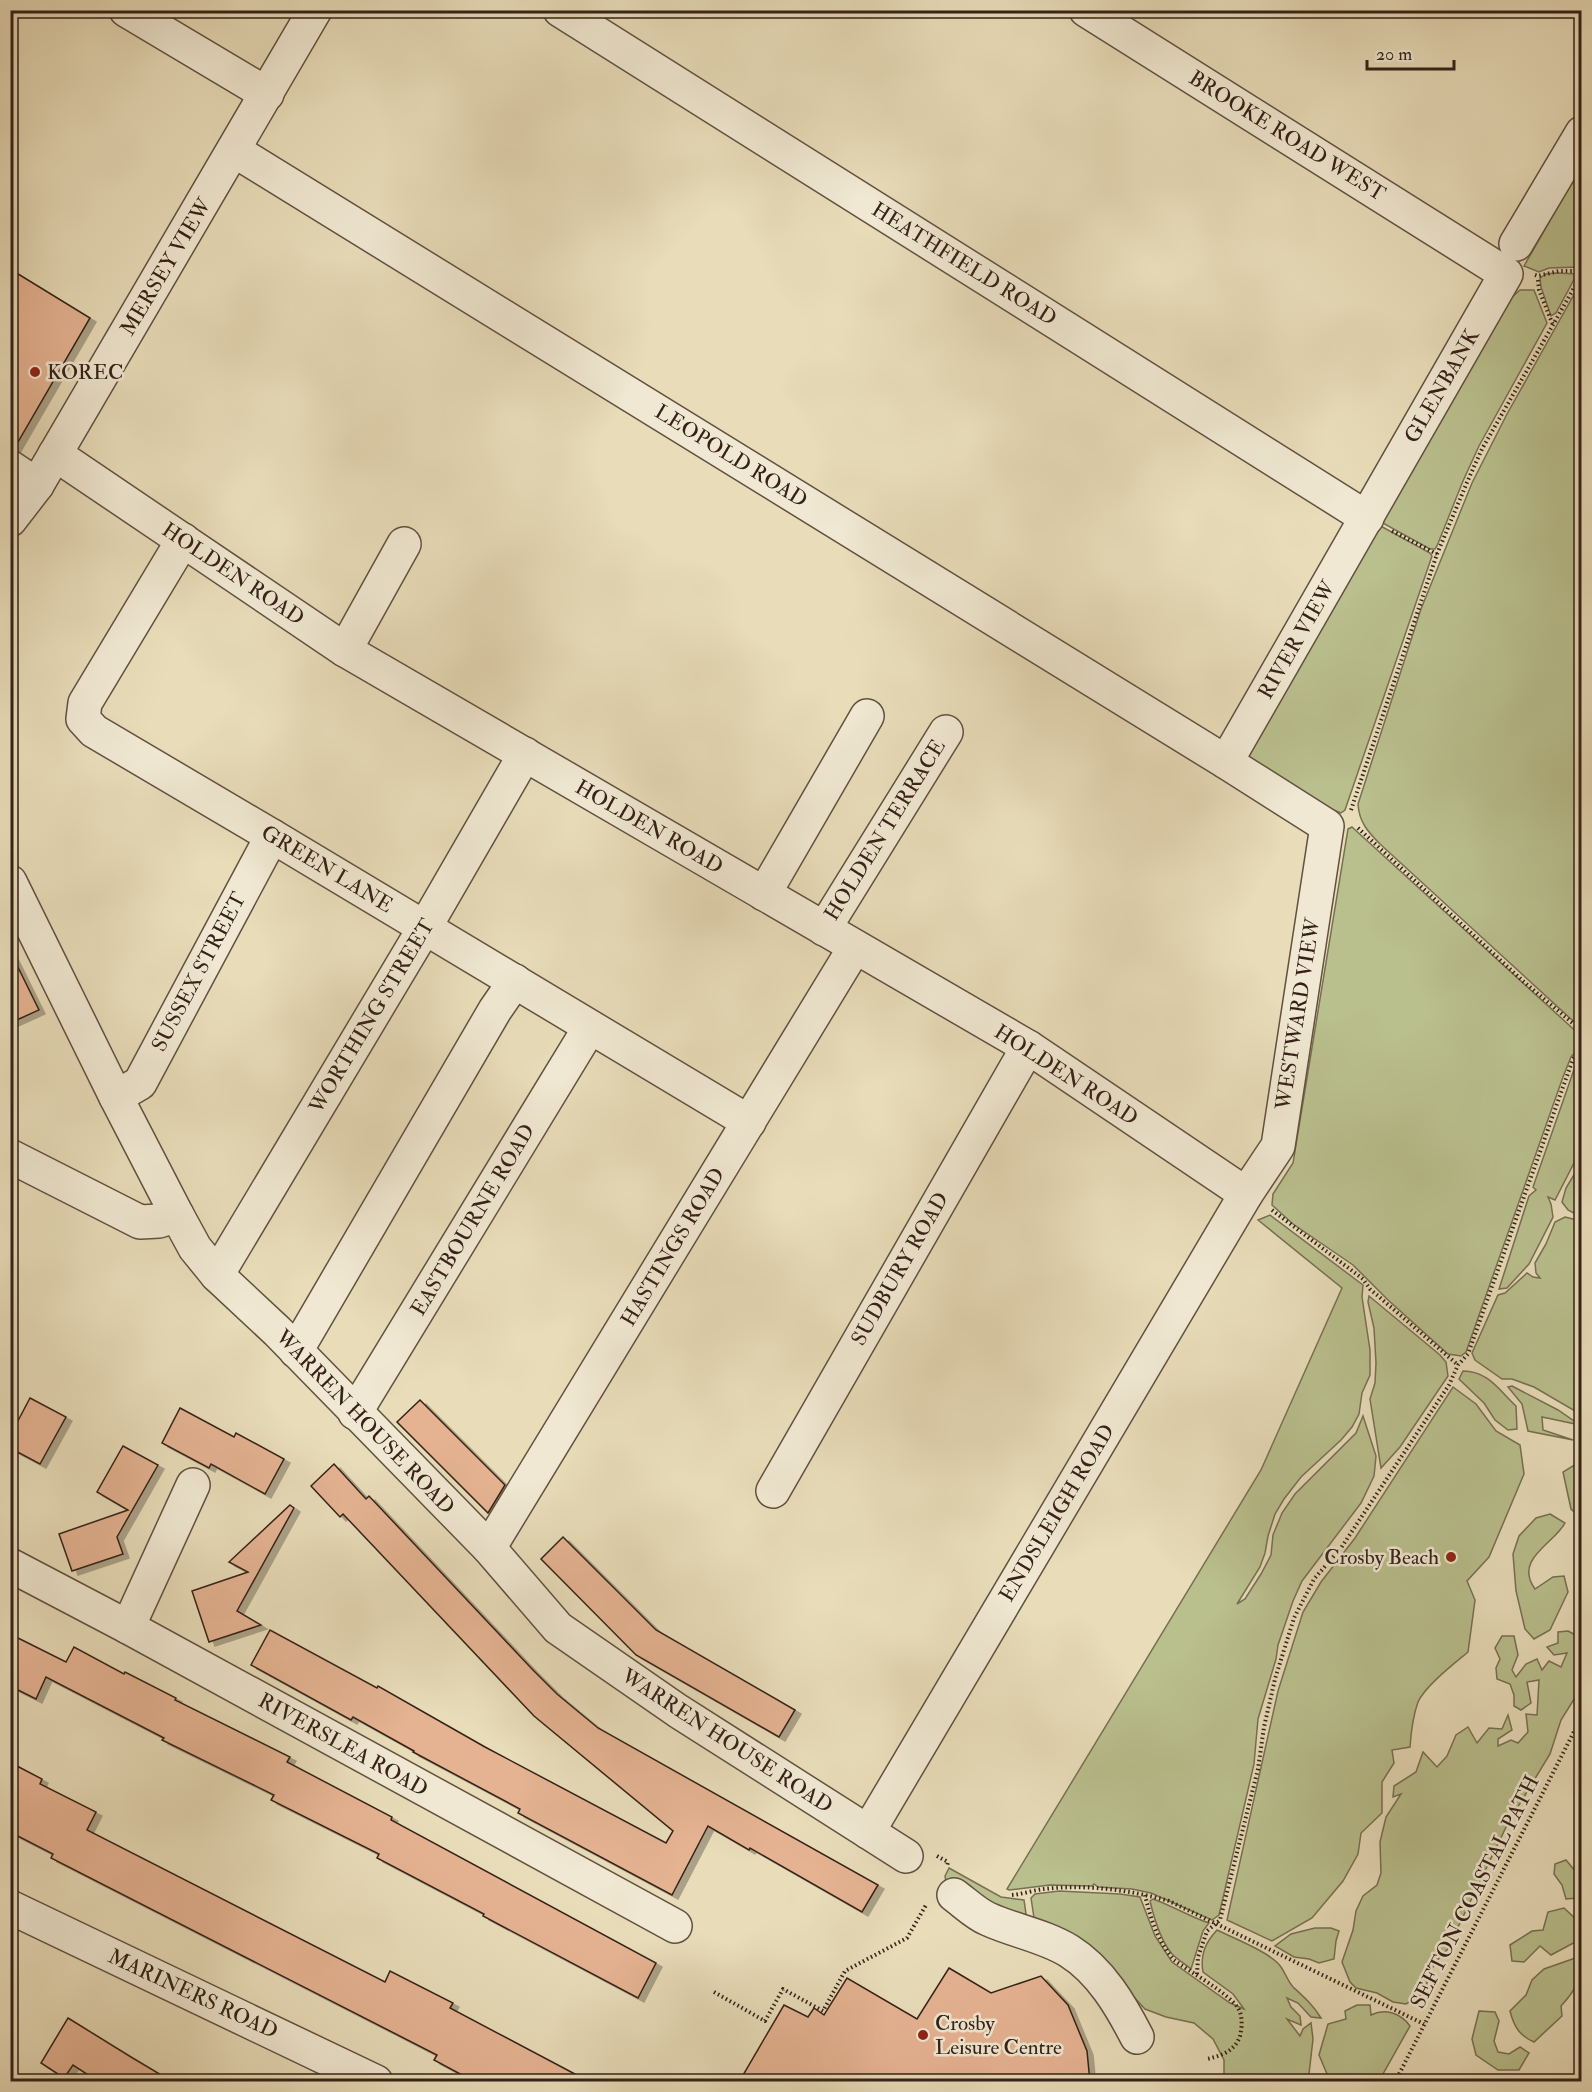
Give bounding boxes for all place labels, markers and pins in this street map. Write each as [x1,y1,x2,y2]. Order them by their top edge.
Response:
place label: KOREC [47,359,123,386]
marker: KOREC [28,365,42,379]
place label: Crosby Beach [1324,1544,1439,1571]
marker: Crosby Beach [1444,1550,1458,1564]
place label: Crosby Leisure Centre [935,2010,1062,2061]
marker: Crosby Leisure Centre [916,2028,930,2042]

